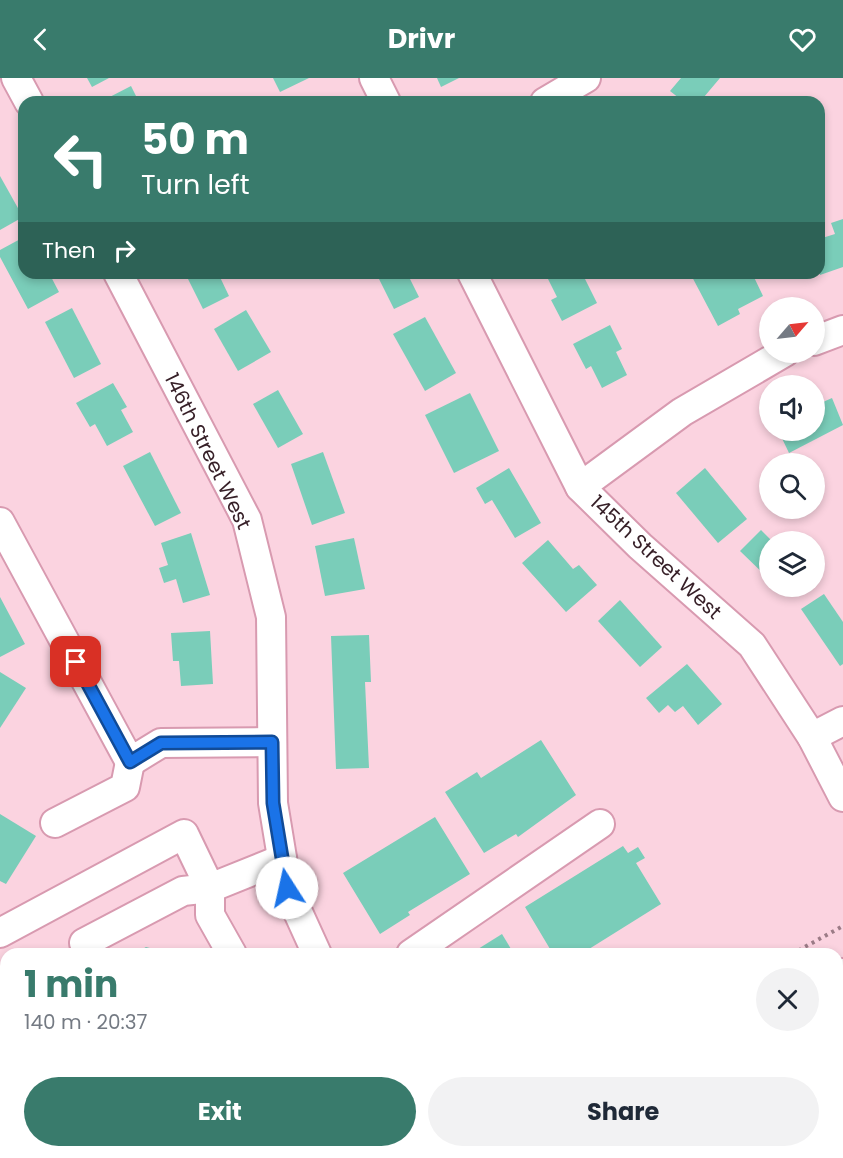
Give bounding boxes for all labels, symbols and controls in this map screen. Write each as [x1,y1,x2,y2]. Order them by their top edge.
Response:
text: Drivr [388,20,455,57]
icon: back [24,23,57,56]
icon: heart [786,23,819,56]
text: 50 m [141,110,249,169]
icon: left [42,120,120,198]
text: Turn left [141,166,250,203]
icon: right [108,234,141,267]
text: Then [42,235,96,266]
north arrow [759,297,825,363]
map controls [759,297,825,597]
street label: 146th Street West [158,368,258,534]
button: sound [759,375,825,441]
button: search [759,453,825,519]
street label: 145th Street West [584,489,728,625]
button: layers [759,531,825,597]
pin [50,636,101,687]
icon: arrive [59,645,92,678]
position arrow [255,856,319,920]
text: 1 min [24,959,118,1010]
button: close [756,968,819,1031]
text: 140 m · 20:37 [24,1008,147,1036]
button: Exit [24,1077,416,1146]
button: Share [428,1077,819,1146]

